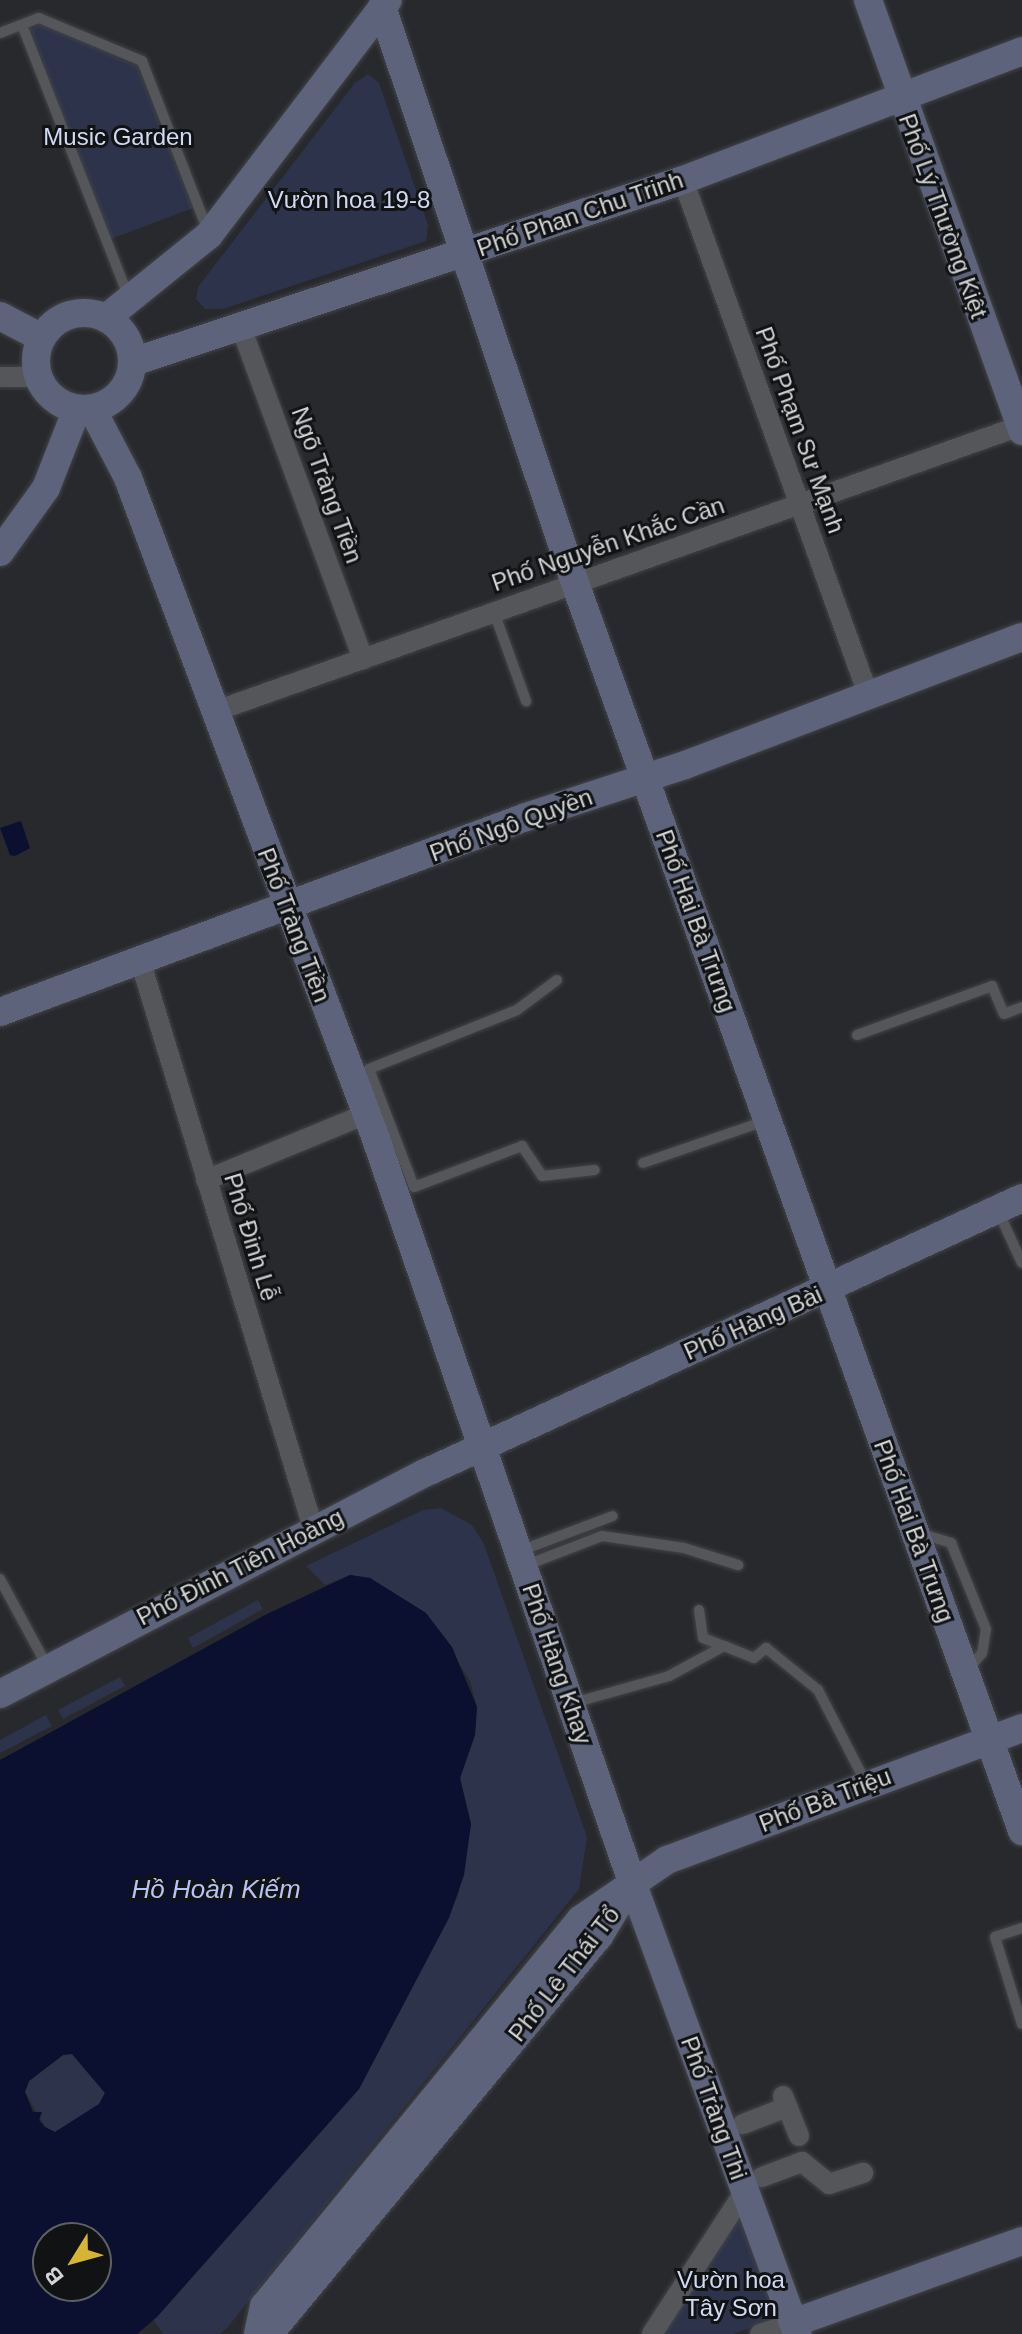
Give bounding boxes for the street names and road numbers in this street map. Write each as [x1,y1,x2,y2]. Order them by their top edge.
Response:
street label: Phố Lý Thường Kiệt [893,110,993,322]
street label: Phố Phan Chu Trinh [473,165,687,263]
street label: Phố Phạm Sư Mạnh [749,323,851,537]
street label: Ngõ Tràng Tiền [285,403,369,567]
street label: Phố Nguyễn Khắc Cần [488,491,728,597]
street label: Phố Ngô Quyền [426,782,596,868]
street label: Phố Hai Bà Trưng [650,826,742,1016]
street label: Phố Tràng Tiền [251,843,337,1007]
street label: Phố Đinh Lễ [218,1170,284,1304]
street label: Phố Hàng Bài [679,1280,827,1366]
street label: Phố Hai Bà Trưng [868,1436,960,1626]
street label: Phố Đinh Tiên Hoàng [132,1502,348,1632]
street label: Phố Hàng Khay [516,1580,598,1748]
street label: Phố Bà Triệu [755,1762,895,1838]
street label: Phố Lê Thái Tổ [502,1900,626,2048]
street label: Phố Tràng Thi [675,2032,753,2184]

